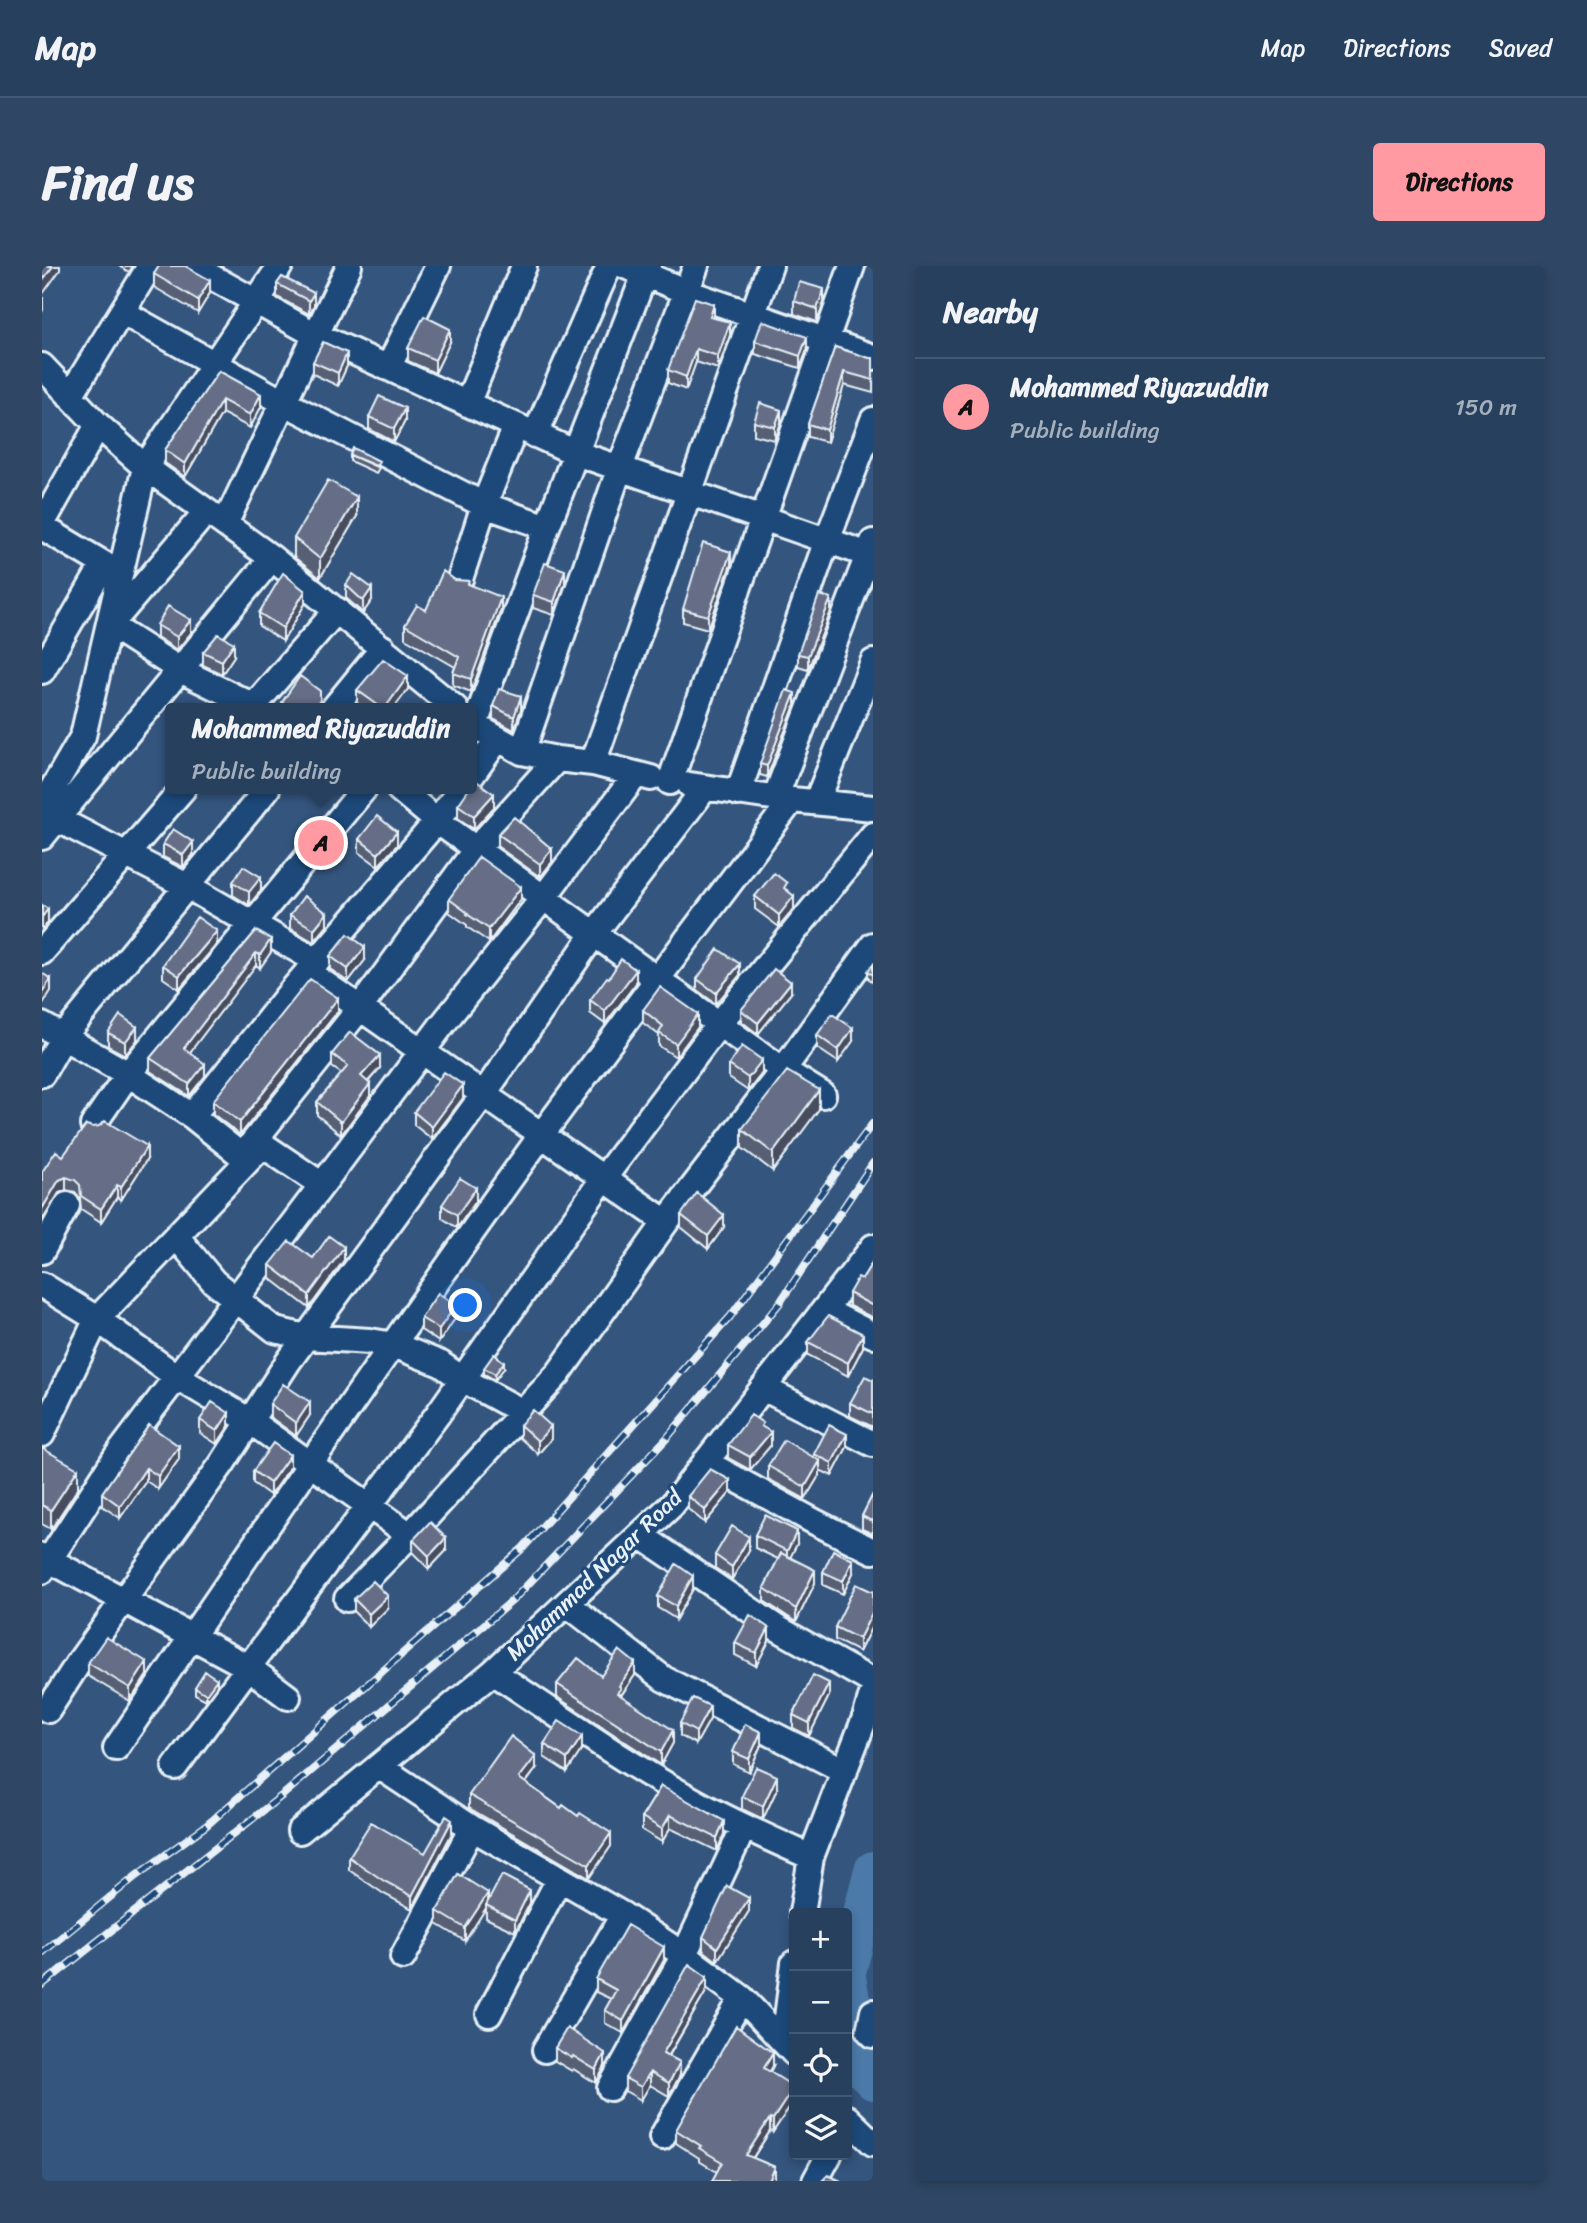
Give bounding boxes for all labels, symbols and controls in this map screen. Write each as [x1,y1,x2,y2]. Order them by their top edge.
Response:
text: Map [35,19,96,77]
text: Map [1261,27,1305,69]
text: Directions [1343,27,1451,69]
text: Saved [1489,27,1552,69]
text: Find us [42,139,194,226]
button: Directions [1373,143,1545,221]
text: Nearby [943,285,1038,339]
text: Mohammed Riyazuddin [1010,364,1269,410]
text: A [958,387,974,428]
text: 150 m [1455,387,1517,428]
text: Public building [1010,410,1160,451]
popup [165,703,477,794]
text: Mohammed Riyazuddin [192,705,450,751]
text: Public building [192,751,341,792]
pin: A [298,817,344,869]
your location [448,1288,482,1322]
street label: Mohammad Nagar Road [496,1478,694,1671]
map controls [789,1908,852,2160]
button: + [789,1908,852,1971]
button: − [789,1971,852,2034]
button: locate [789,2034,852,2097]
button: layers [789,2097,852,2160]

